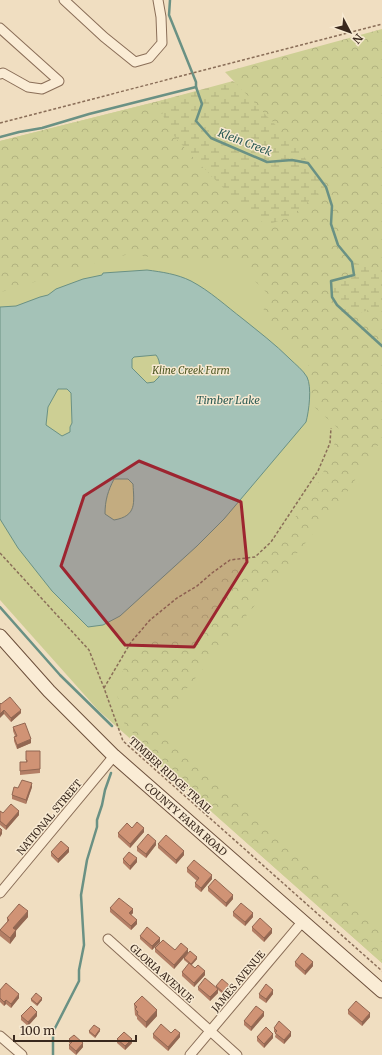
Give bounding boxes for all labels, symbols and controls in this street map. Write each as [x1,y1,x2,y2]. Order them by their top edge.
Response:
north arrow [330,12,370,52]
text: N [349,31,366,47]
water label: Klein Creek [215,125,274,159]
park label: Kline Creek Farm [151,364,230,377]
water label: Timber Lake [196,393,260,407]
street label: TIMBER RIDGE TRAIL [126,734,216,817]
street label: NATIONAL STREET [14,777,85,858]
street label: COUNTY FARM ROAD [142,780,230,859]
street label: GLORIA AVENUE [127,941,197,1006]
street label: JAMES AVENUE [208,947,268,1016]
scale bar [14,1017,136,1043]
text: 100 m [20,1023,55,1038]

